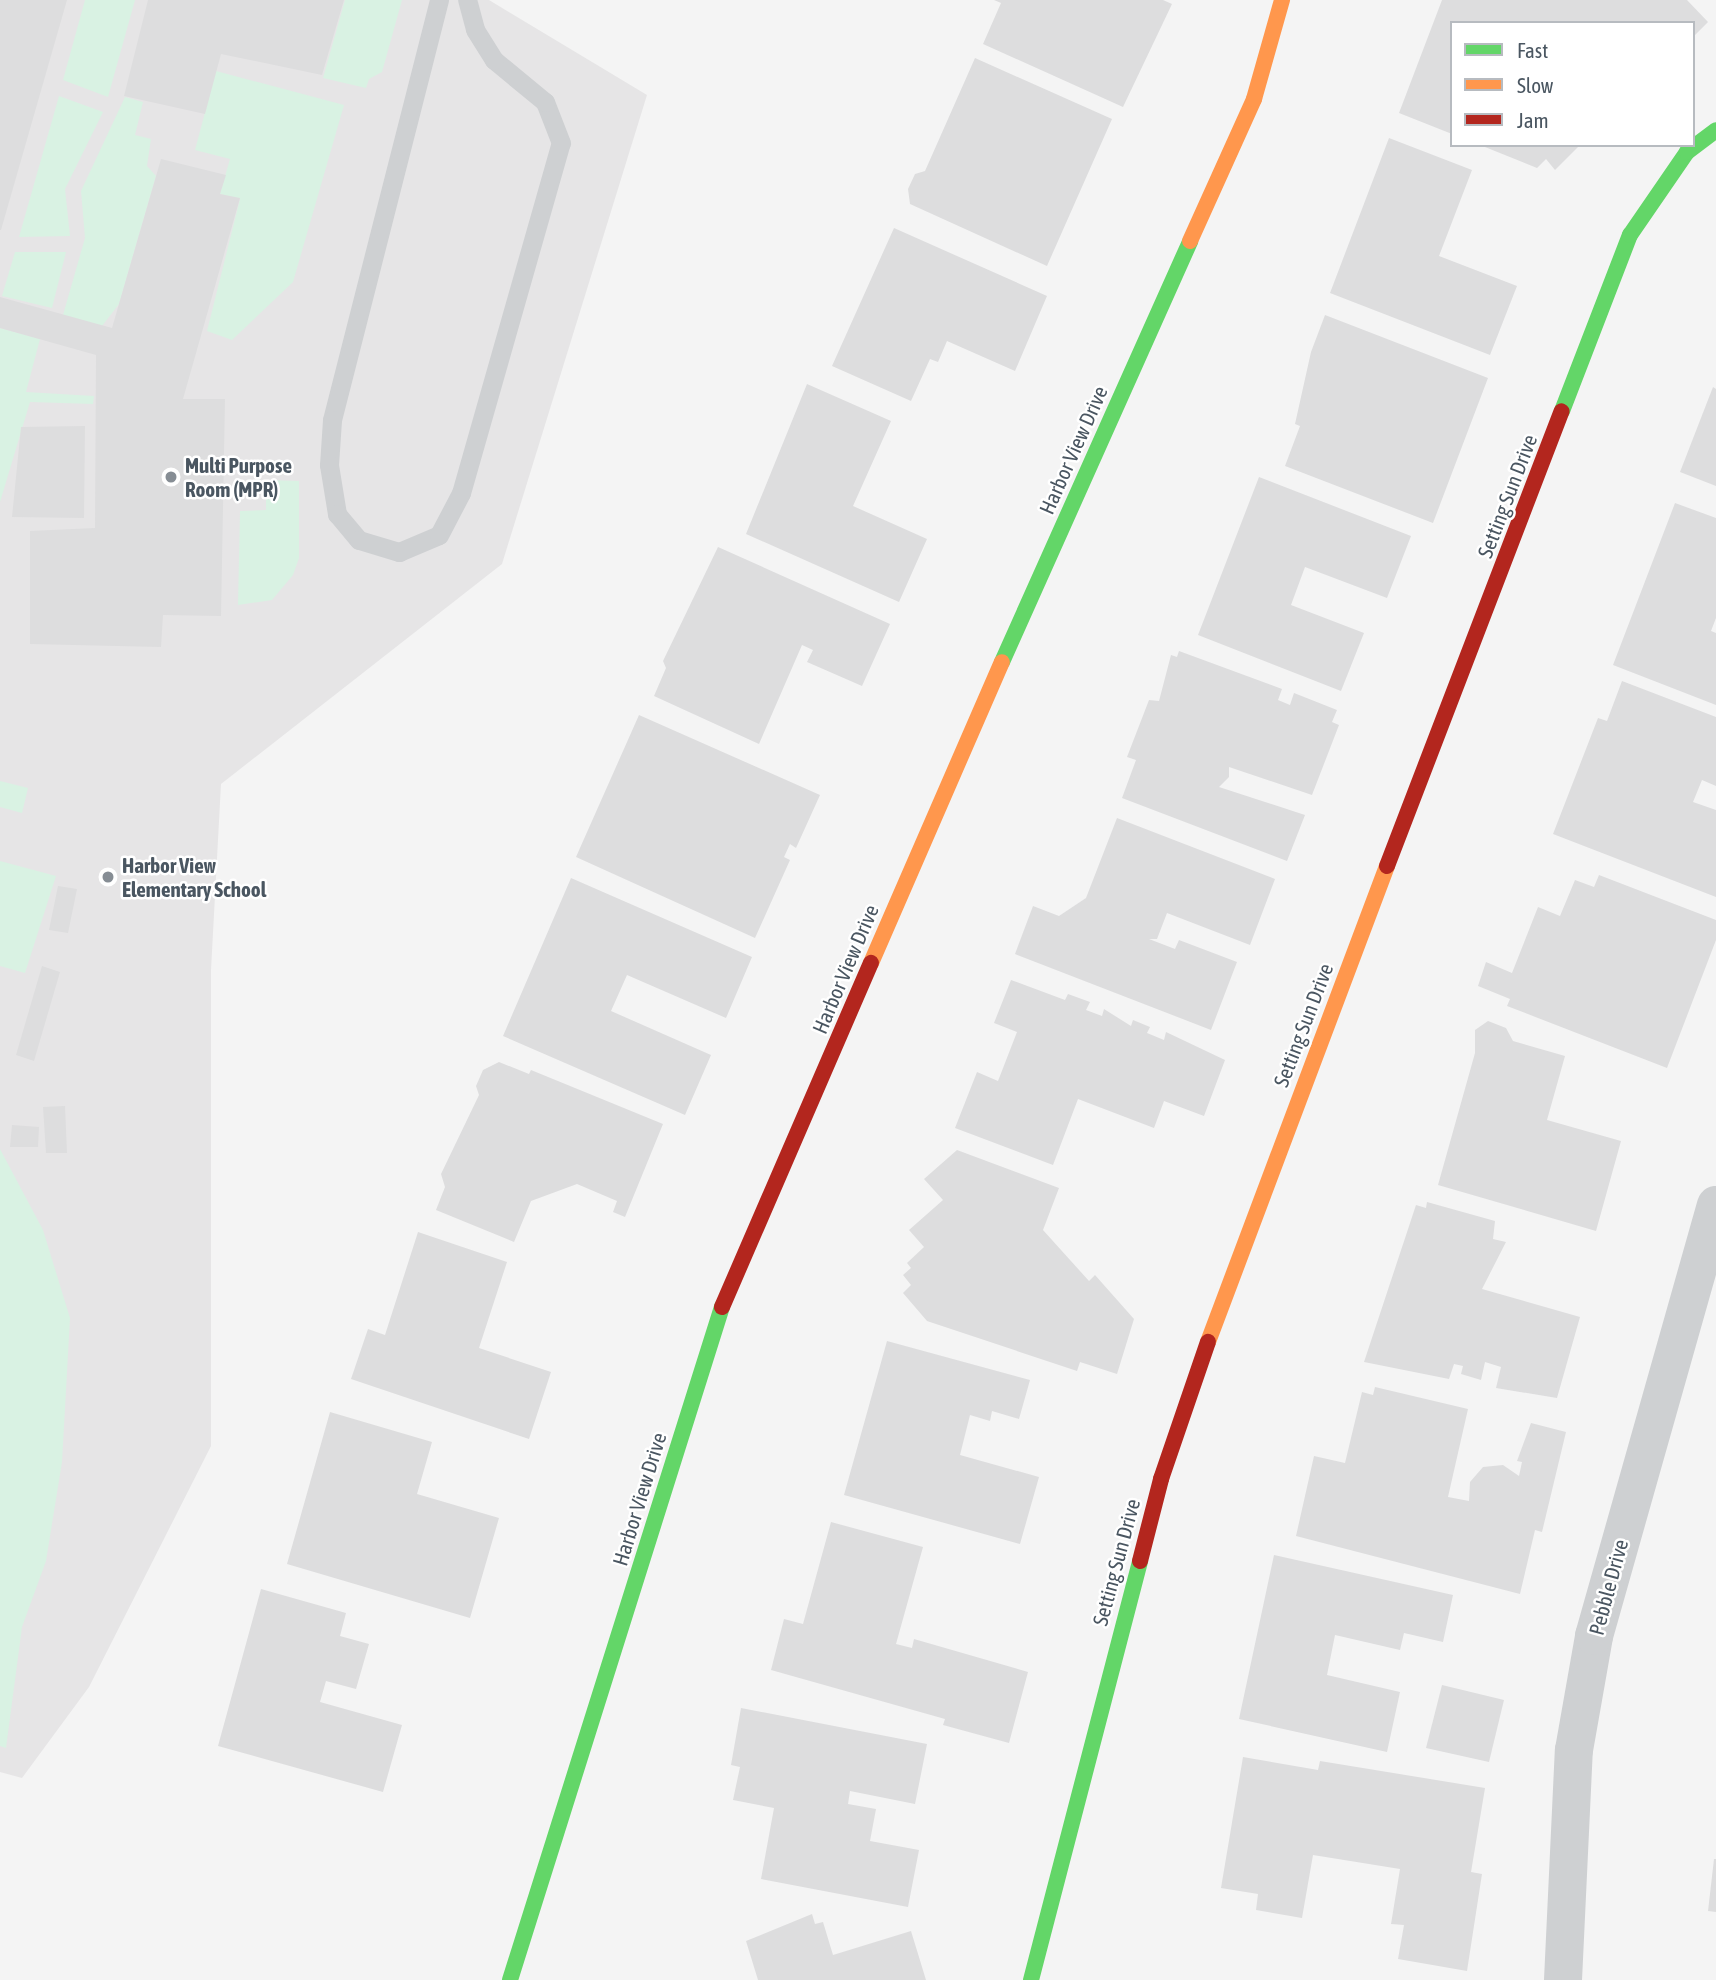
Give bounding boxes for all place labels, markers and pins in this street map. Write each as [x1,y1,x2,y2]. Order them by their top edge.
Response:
place label: Multi Purpose Room (MPR) [185,452,292,502]
marker: Multi Purpose Room (MPR) [163,469,179,485]
place label: Harbor View Elementary School [122,852,266,902]
marker: Harbor View Elementary School [100,869,116,885]

